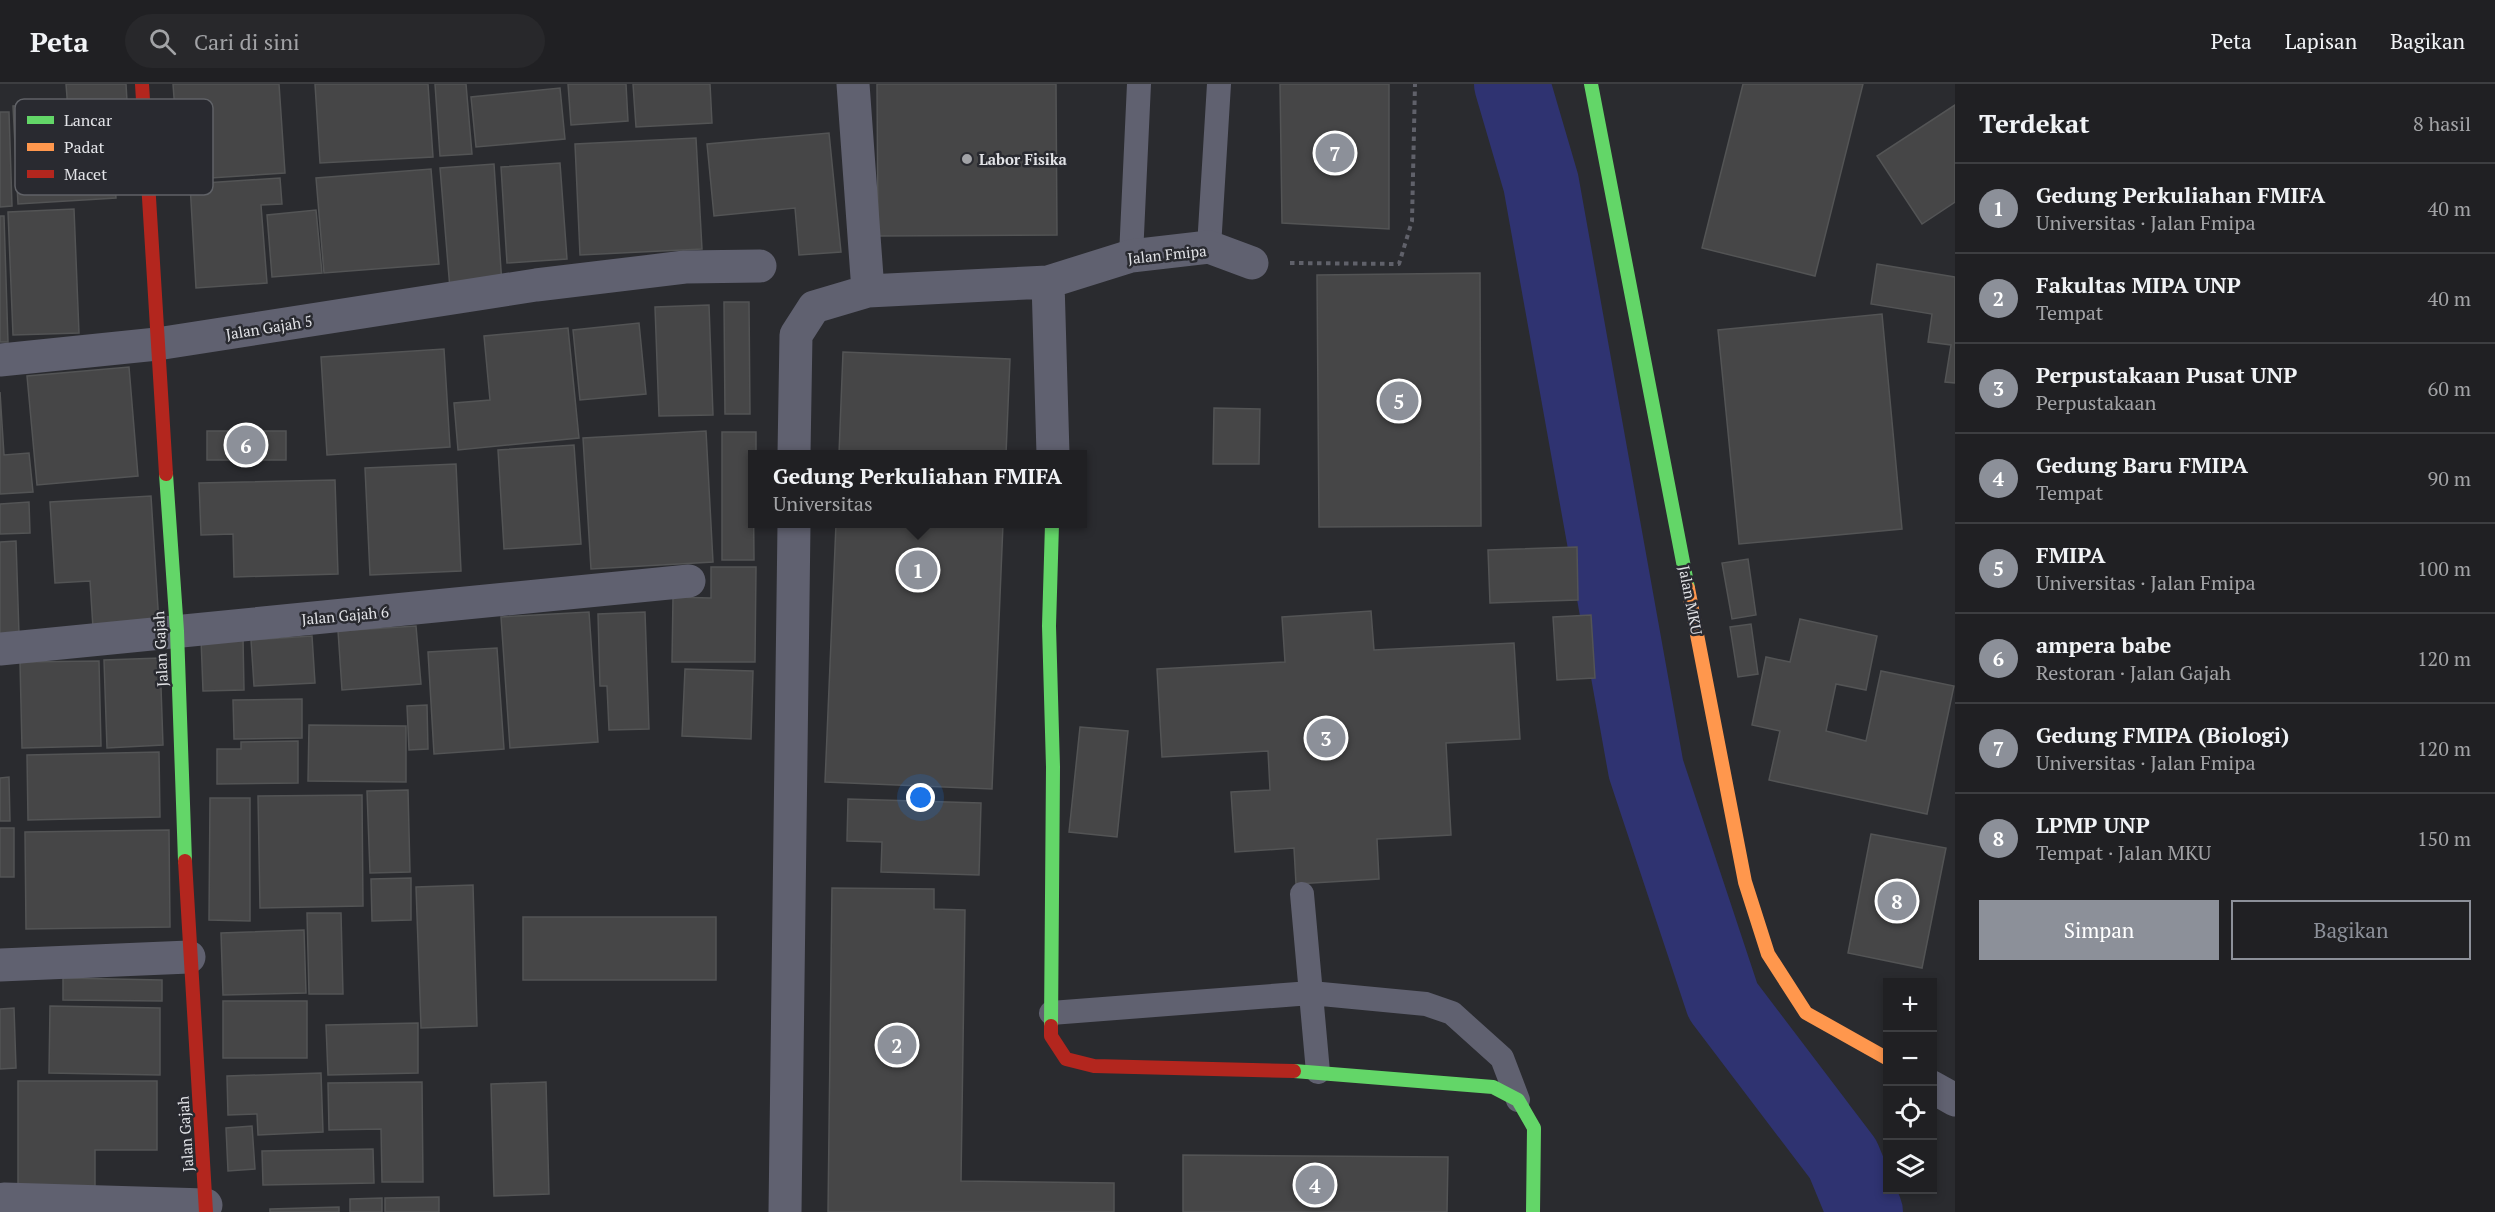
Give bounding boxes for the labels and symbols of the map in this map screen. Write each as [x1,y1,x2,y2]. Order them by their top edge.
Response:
legend [15,99,213,195]
text: Lancar [64,109,113,131]
pin: 7 [1316,130,1354,176]
text: Padat [64,136,105,158]
place label: Labor Fisika [979,149,1067,169]
marker: Labor Fisika [960,152,974,166]
text: Macet [64,163,107,185]
street label: Jalan Fmipa [1127,240,1208,268]
street label: Jalan Gajah 5 [224,310,314,344]
pin: 5 [1380,378,1418,424]
pin: 6 [226,422,266,468]
pin: 1 [898,548,938,592]
street label: Jalan MKU [1674,564,1708,636]
street label: Jalan Gajah 6 [301,601,389,629]
street label: Jalan Gajah [148,610,172,687]
pin: 3 [1306,716,1346,760]
your location [906,783,935,812]
pin: 8 [1878,878,1916,924]
pin: 2 [878,1022,916,1068]
street label: Jalan Gajah [172,1095,198,1173]
pin: 4 [1296,1162,1334,1208]

